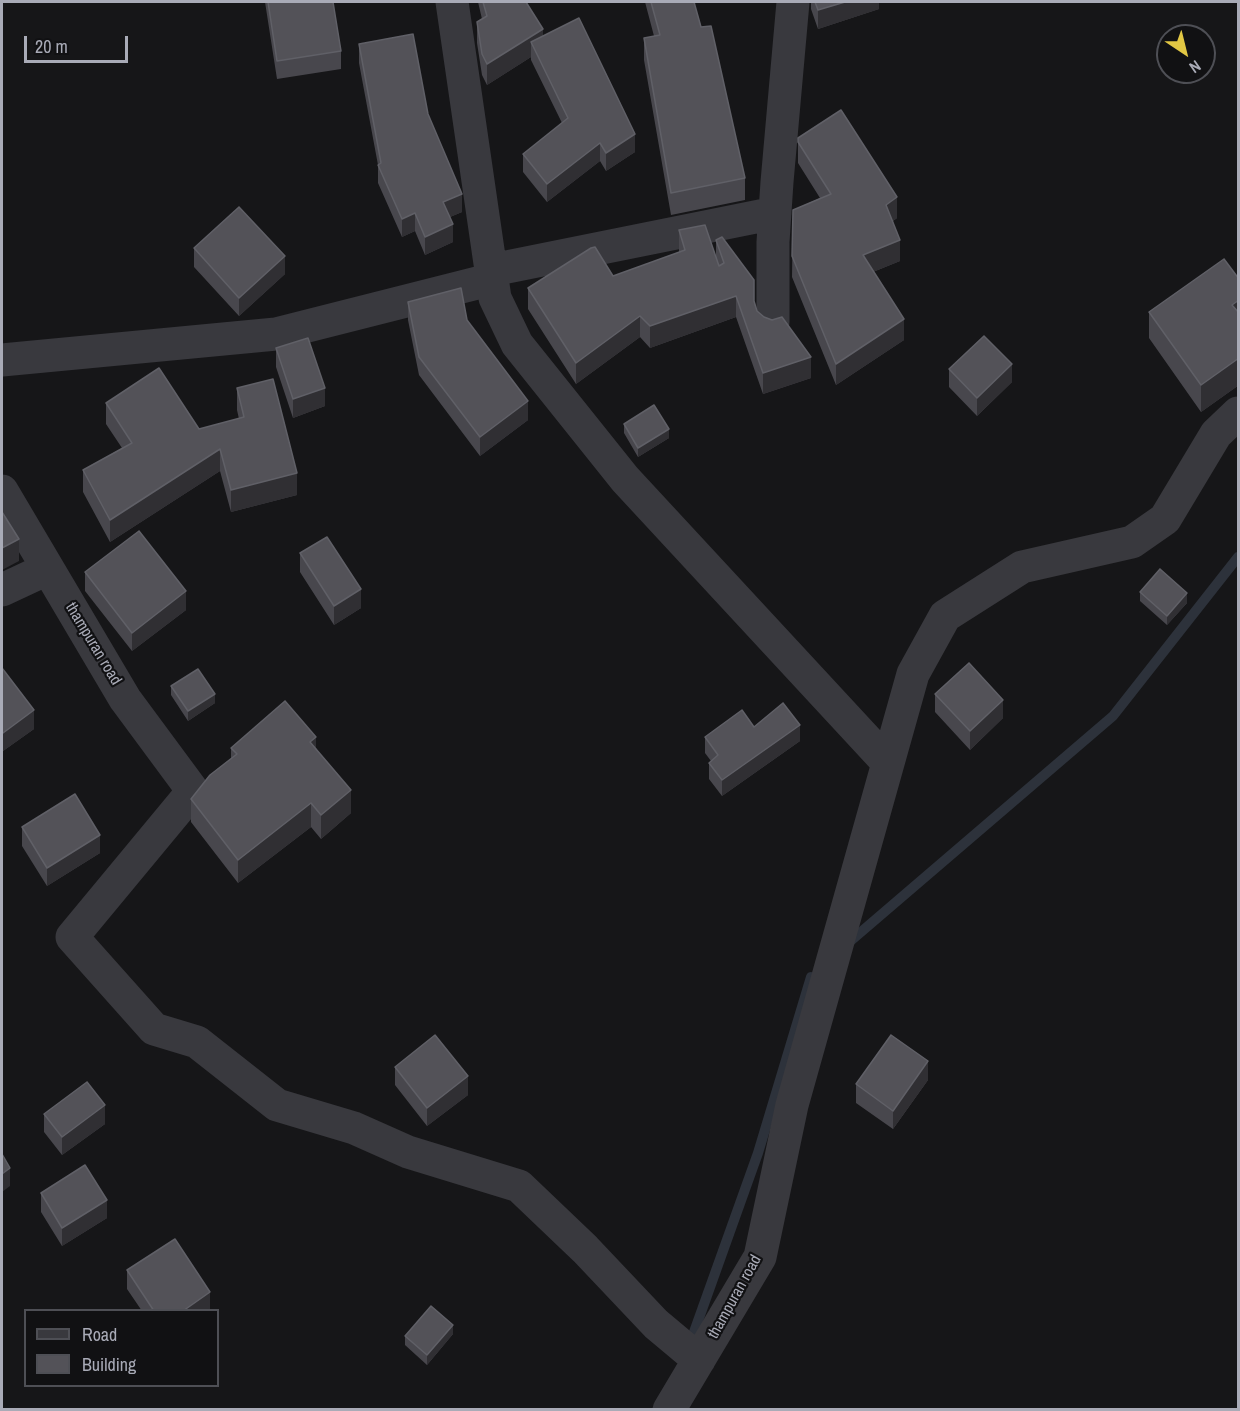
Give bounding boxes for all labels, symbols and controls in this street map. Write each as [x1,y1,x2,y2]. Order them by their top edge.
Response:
scale bar [27,24,130,62]
north arrow [1156,24,1216,84]
text: 20 m [35,34,68,59]
text: N [1185,55,1205,79]
street label: thampuran road [61,599,125,689]
street label: thampuran road [704,1252,766,1342]
legend [24,1309,219,1387]
text: Road [82,1322,117,1347]
text: Building [82,1352,136,1377]

